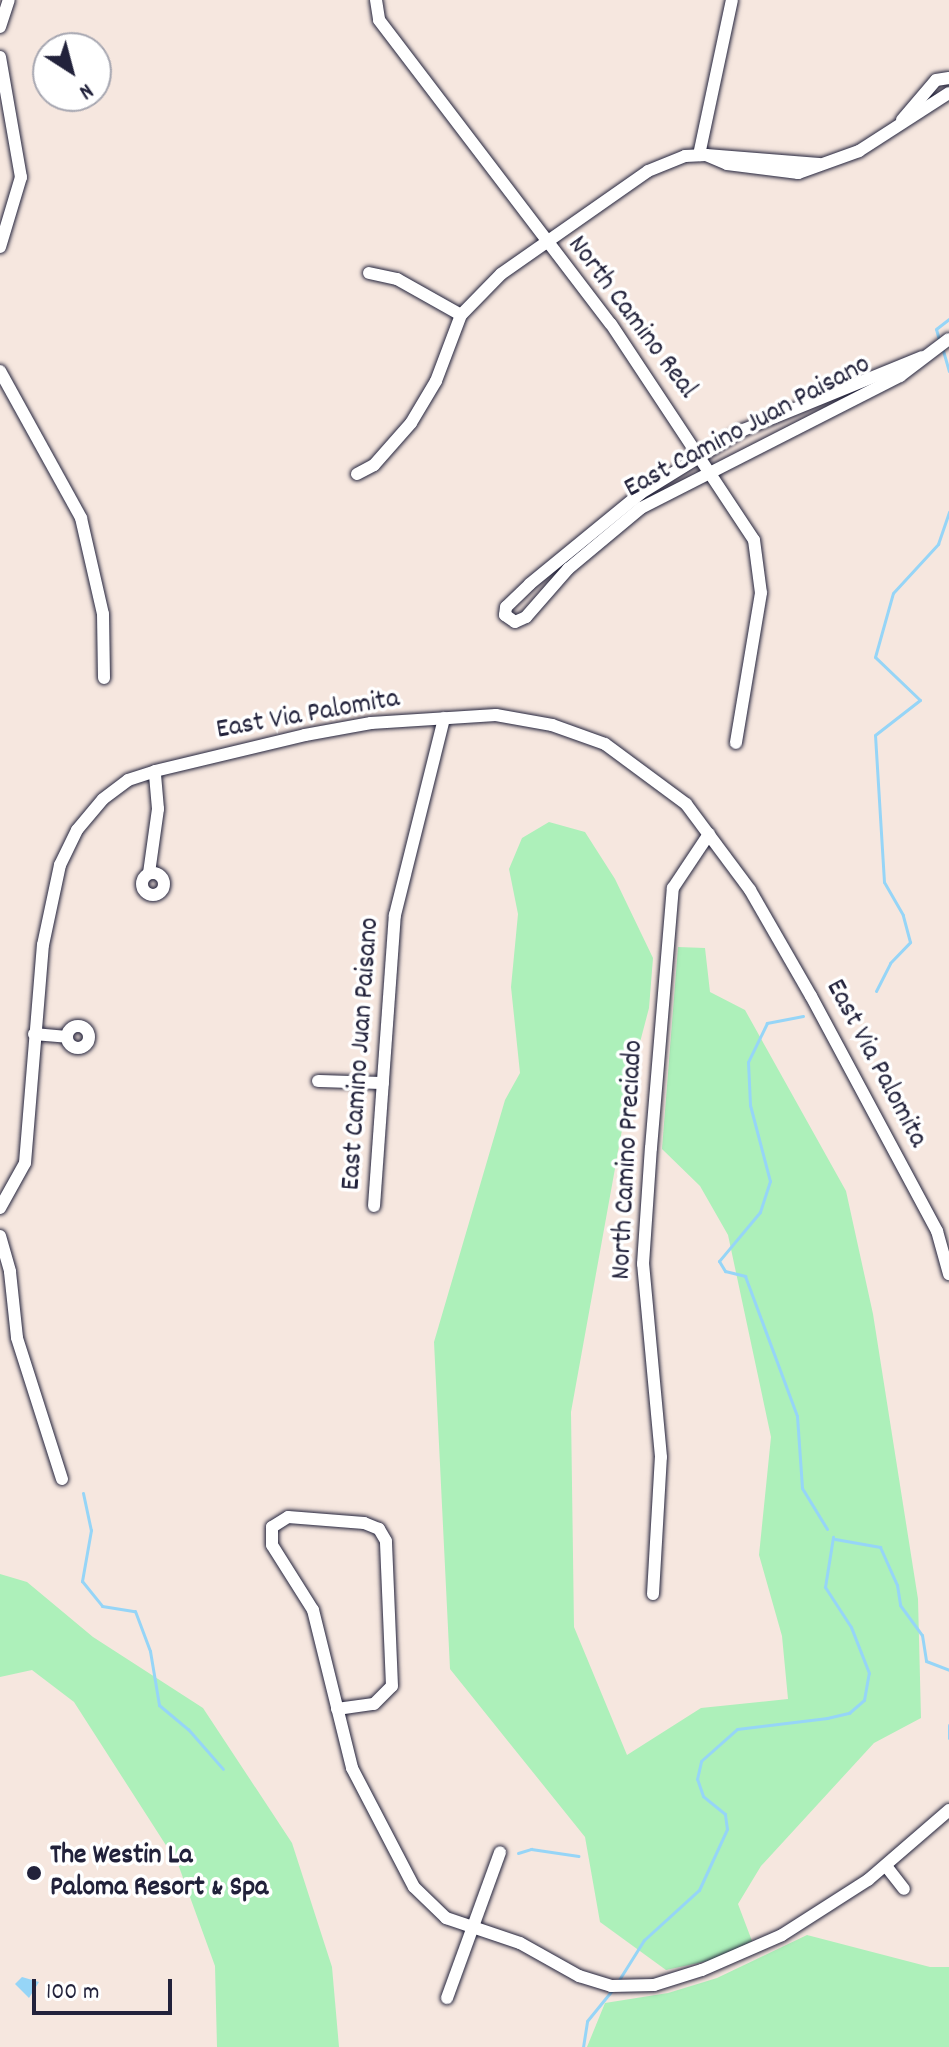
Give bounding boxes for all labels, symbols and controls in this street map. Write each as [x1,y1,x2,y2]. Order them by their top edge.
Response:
north arrow [32,32,112,112]
text: N [72,74,99,106]
street label: North Camino Real [559,230,703,406]
street label: East Camino Juan Paisano [619,349,877,507]
street label: East Via Palomita [214,683,402,749]
street label: East Camino Juan Paisano [336,916,388,1192]
street label: East Via Palomita [817,974,933,1154]
street label: North Camino Preciado [606,1039,652,1281]
place label: The Westin La Paloma Resort & Spa [50,1840,268,1906]
marker: The Westin La Paloma Resort & Spa [25,1864,43,1882]
scale bar [36,1963,176,2013]
text: 100 m [46,1976,99,2010]

